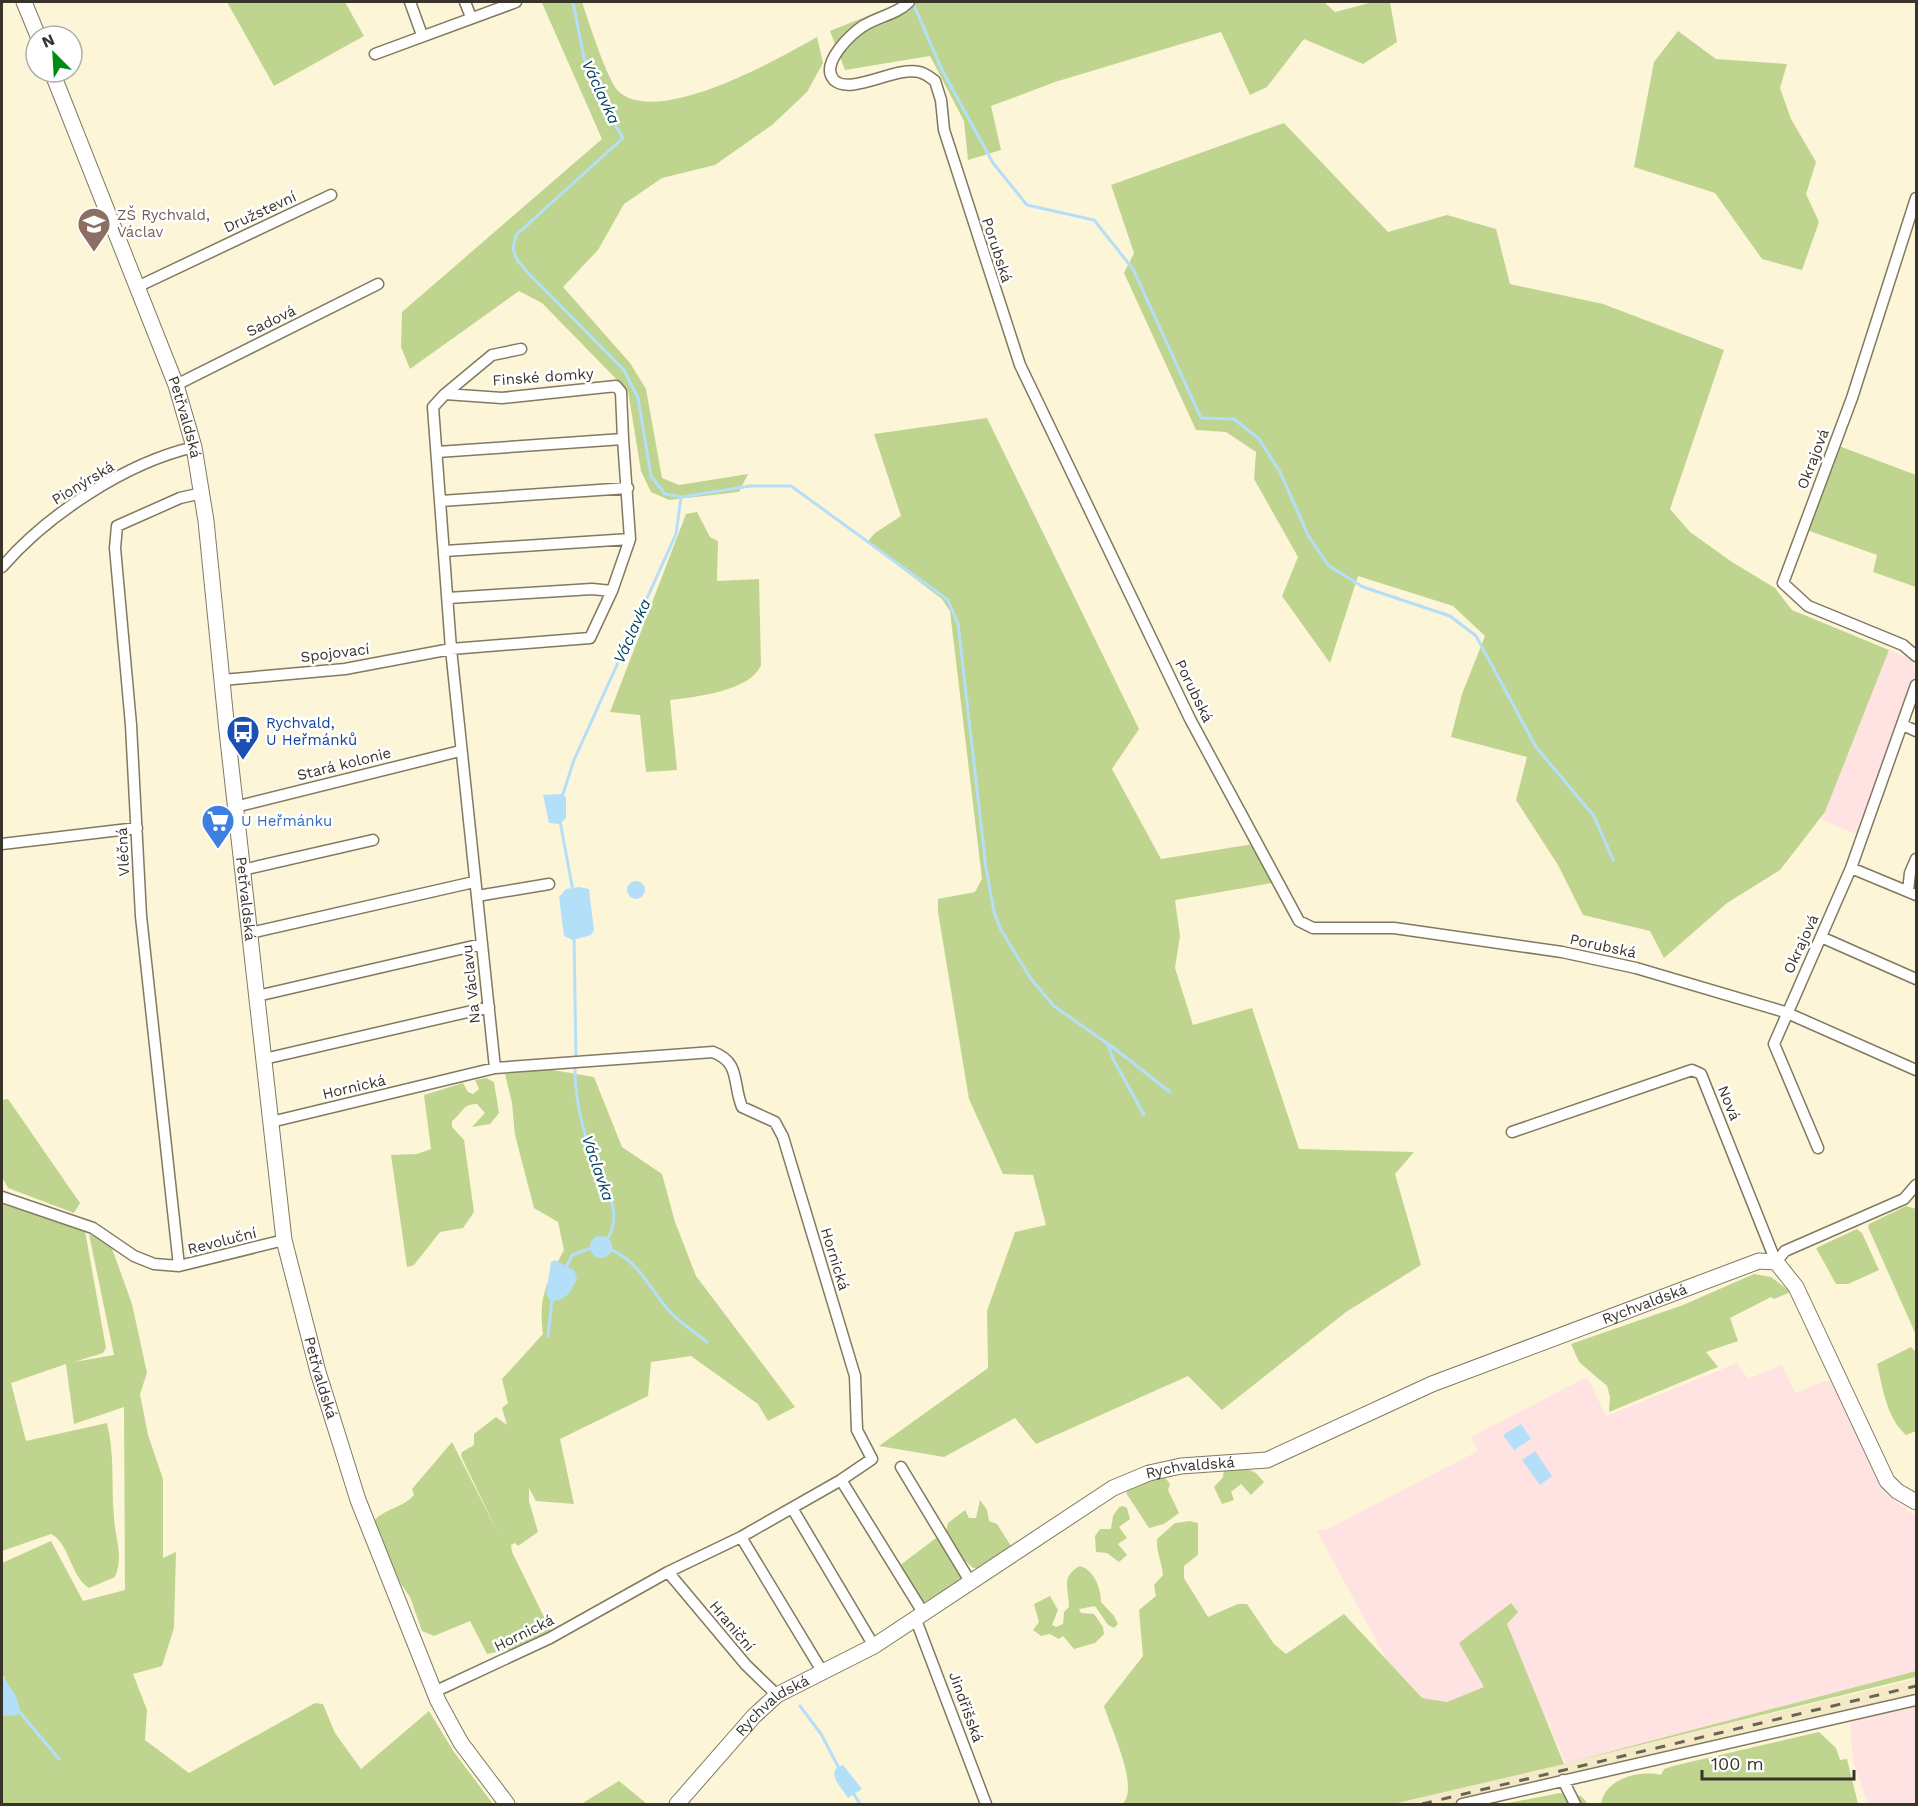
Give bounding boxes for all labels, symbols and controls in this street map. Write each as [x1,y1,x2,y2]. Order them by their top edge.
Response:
north arrow [24,24,84,84]
text: N [39,30,57,52]
water label: Václavka [578,57,624,127]
street label: Družstevní [221,187,299,237]
place label: ZŠ Rychvald, Václav [117,205,210,241]
school or university icon: ZŠ Rychvald, Václav [76,206,112,253]
street label: Porubská [978,215,1016,285]
street label: Sadová [243,301,299,341]
street label: Finské domky [492,364,594,390]
street label: Petřvaldská [164,373,205,460]
street label: Okrajová [1793,426,1833,492]
street label: Pionýrská [49,457,118,509]
water label: Václavka [609,596,655,666]
street label: Spojovací [299,640,371,666]
street label: Porubská [1171,657,1217,726]
bus stop icon: Rychvald, U Heřmánků [225,714,261,761]
place label: Rychvald, U Heřmánků [266,714,357,749]
street label: Stará kolonie [295,744,393,784]
supermarket icon: U Heřmánku [200,803,236,850]
place label: U Heřmánku [241,812,332,830]
street label: Vléčná [113,826,133,877]
street label: Petřvaldská [232,856,259,942]
street label: Okrajová [1780,911,1823,976]
street label: Porubská [1568,930,1638,962]
street label: Na Václavu [458,944,484,1024]
street label: Hornická [321,1071,388,1103]
street label: Nová [1714,1083,1744,1124]
water label: Václavka [578,1133,618,1204]
street label: Revoluční [186,1224,258,1258]
street label: Hornická [817,1226,853,1293]
street label: Rychvaldská [1599,1280,1690,1328]
street label: Petřvaldská [300,1335,341,1422]
street label: Rychvaldská [1144,1453,1236,1482]
street label: Hraniční [706,1597,758,1655]
street label: Hornická [491,1611,557,1655]
street label: Jindřišská [945,1669,987,1745]
street label: Rychvaldská [732,1671,812,1740]
scale bar [1702,1743,1854,1781]
text: 100 m [1711,1753,1764,1774]

